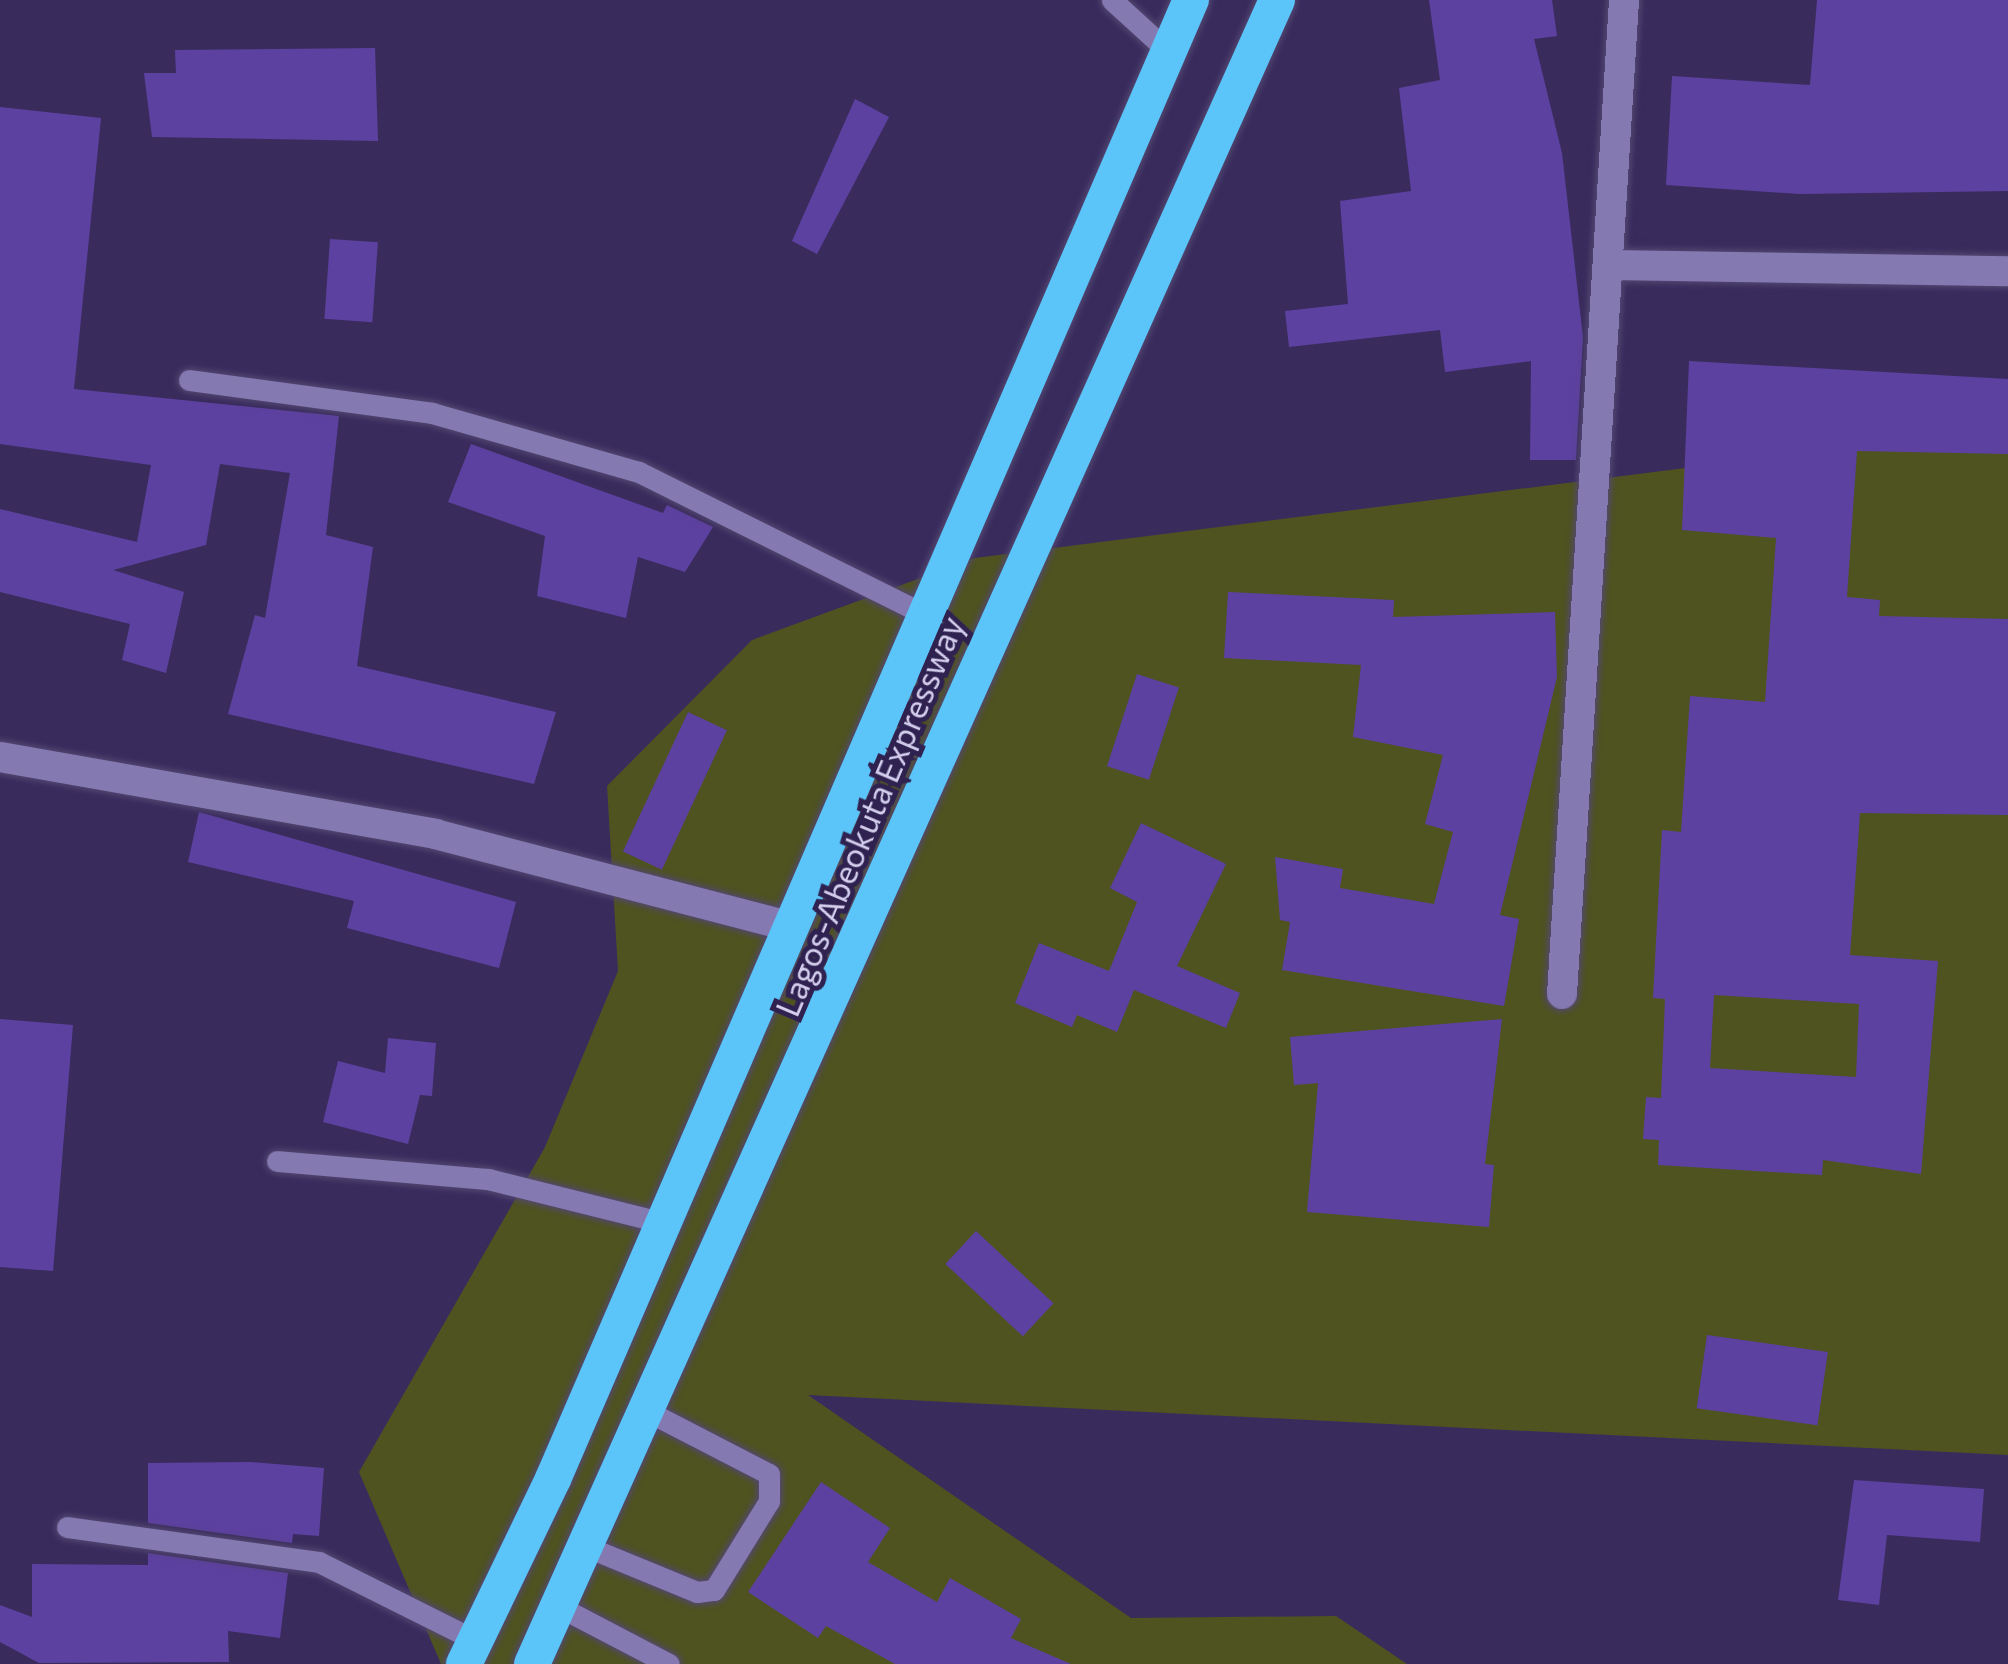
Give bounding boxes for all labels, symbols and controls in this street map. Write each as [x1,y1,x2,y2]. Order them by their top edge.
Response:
street label: Lagos-Abeokuta Expressway [767,610,971,1022]

